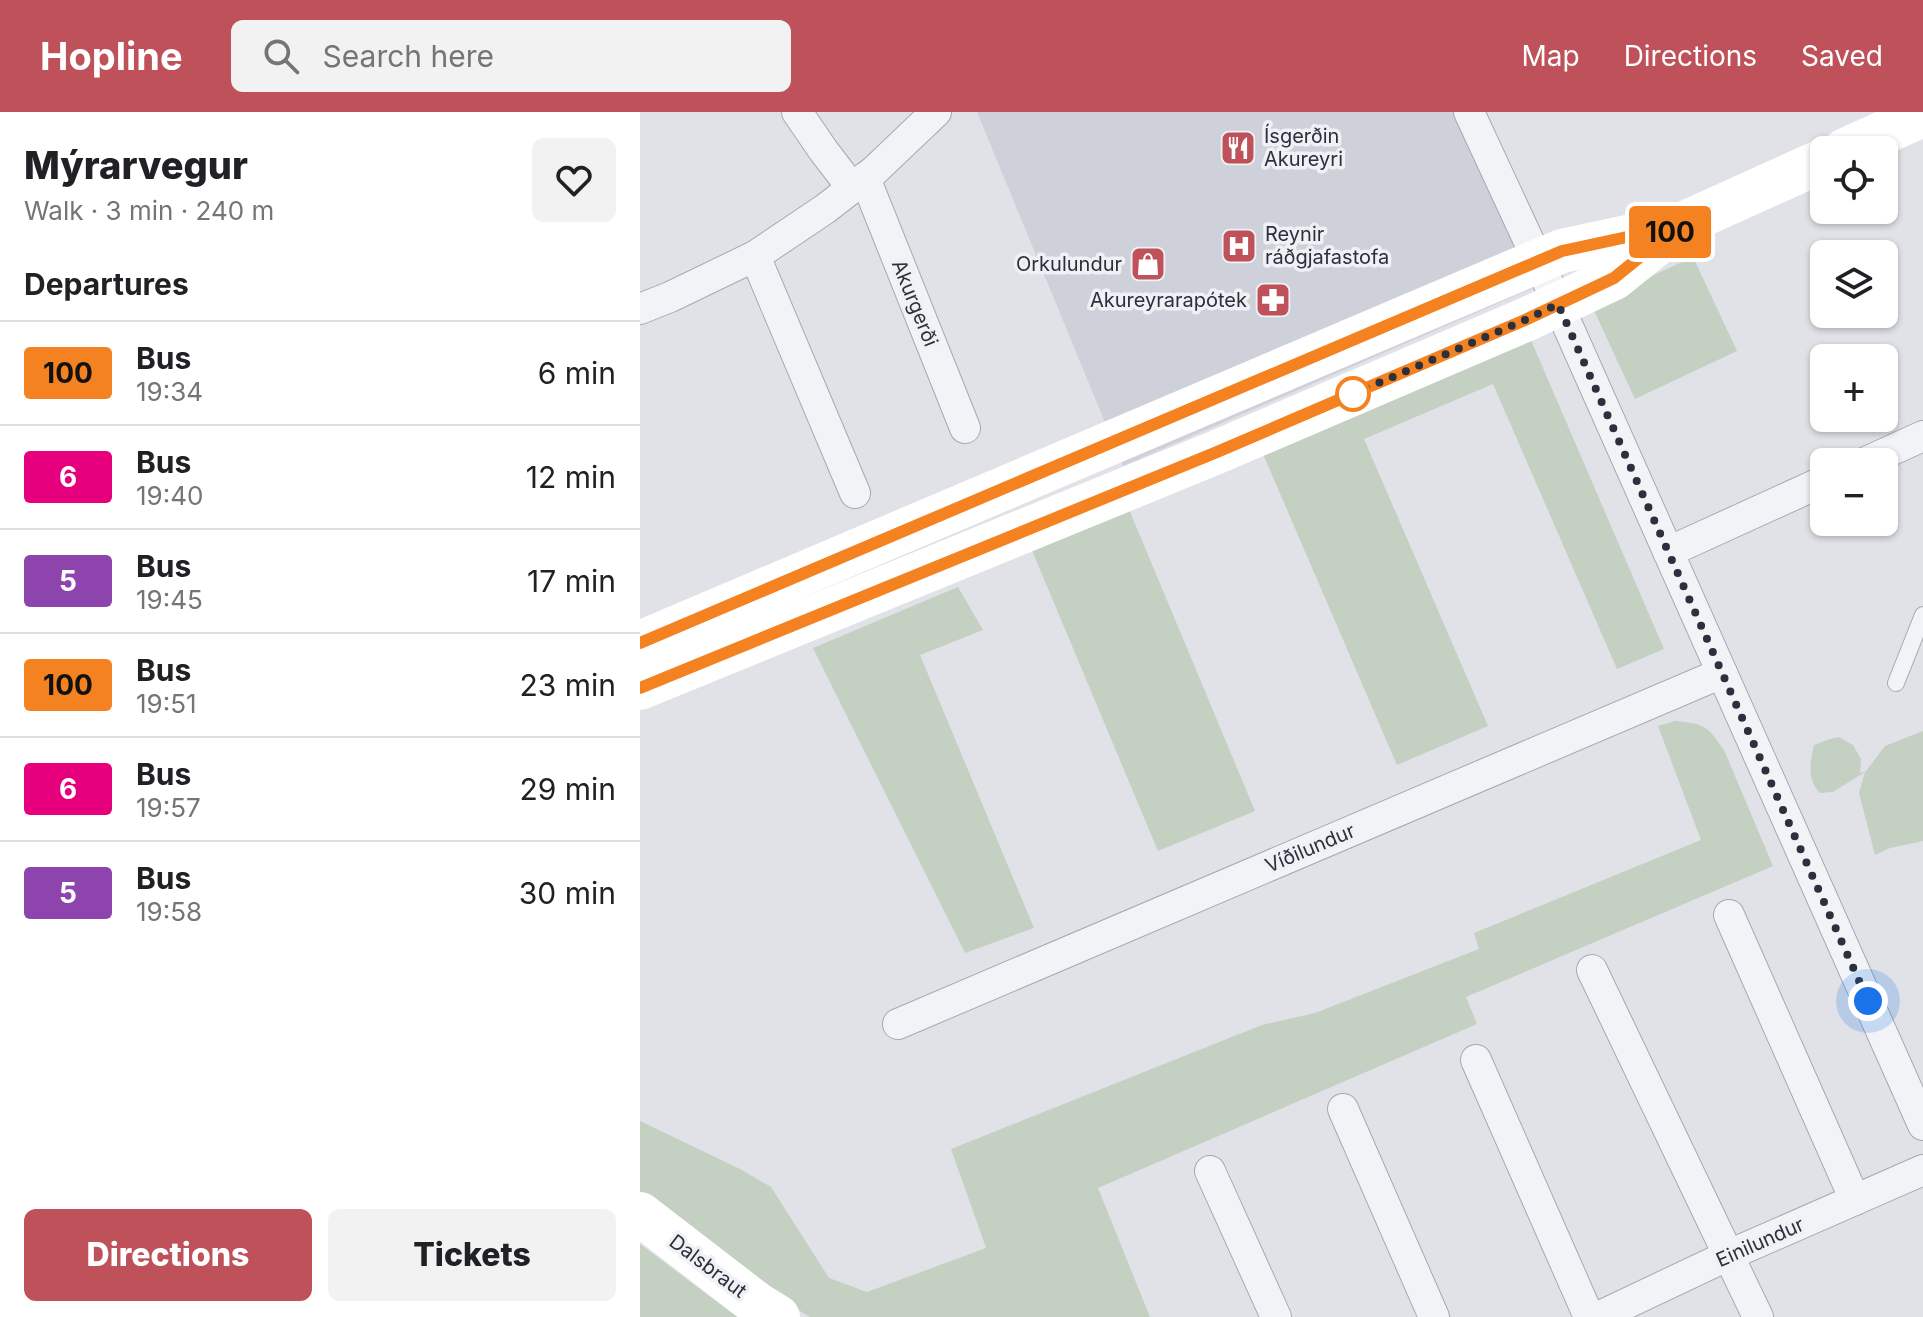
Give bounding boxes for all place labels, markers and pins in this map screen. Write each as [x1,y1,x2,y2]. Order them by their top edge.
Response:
place label: Ísgerðin Akureyri [1264,123,1343,171]
restaurant icon: Ísgerðin Akureyri [1219,129,1257,167]
place label: Reynir ráðgjafastofa [1265,222,1389,269]
hospital icon: Reynir ráðgjafastofa [1220,227,1258,265]
shop icon: Orkulundur [1129,245,1167,283]
place label: Orkulundur [1016,252,1122,276]
pharmacy icon: Akureyrarapótek [1254,281,1292,319]
place label: Akureyrarapótek [1090,288,1247,312]
unlabelled marker [1336,377,1370,411]

